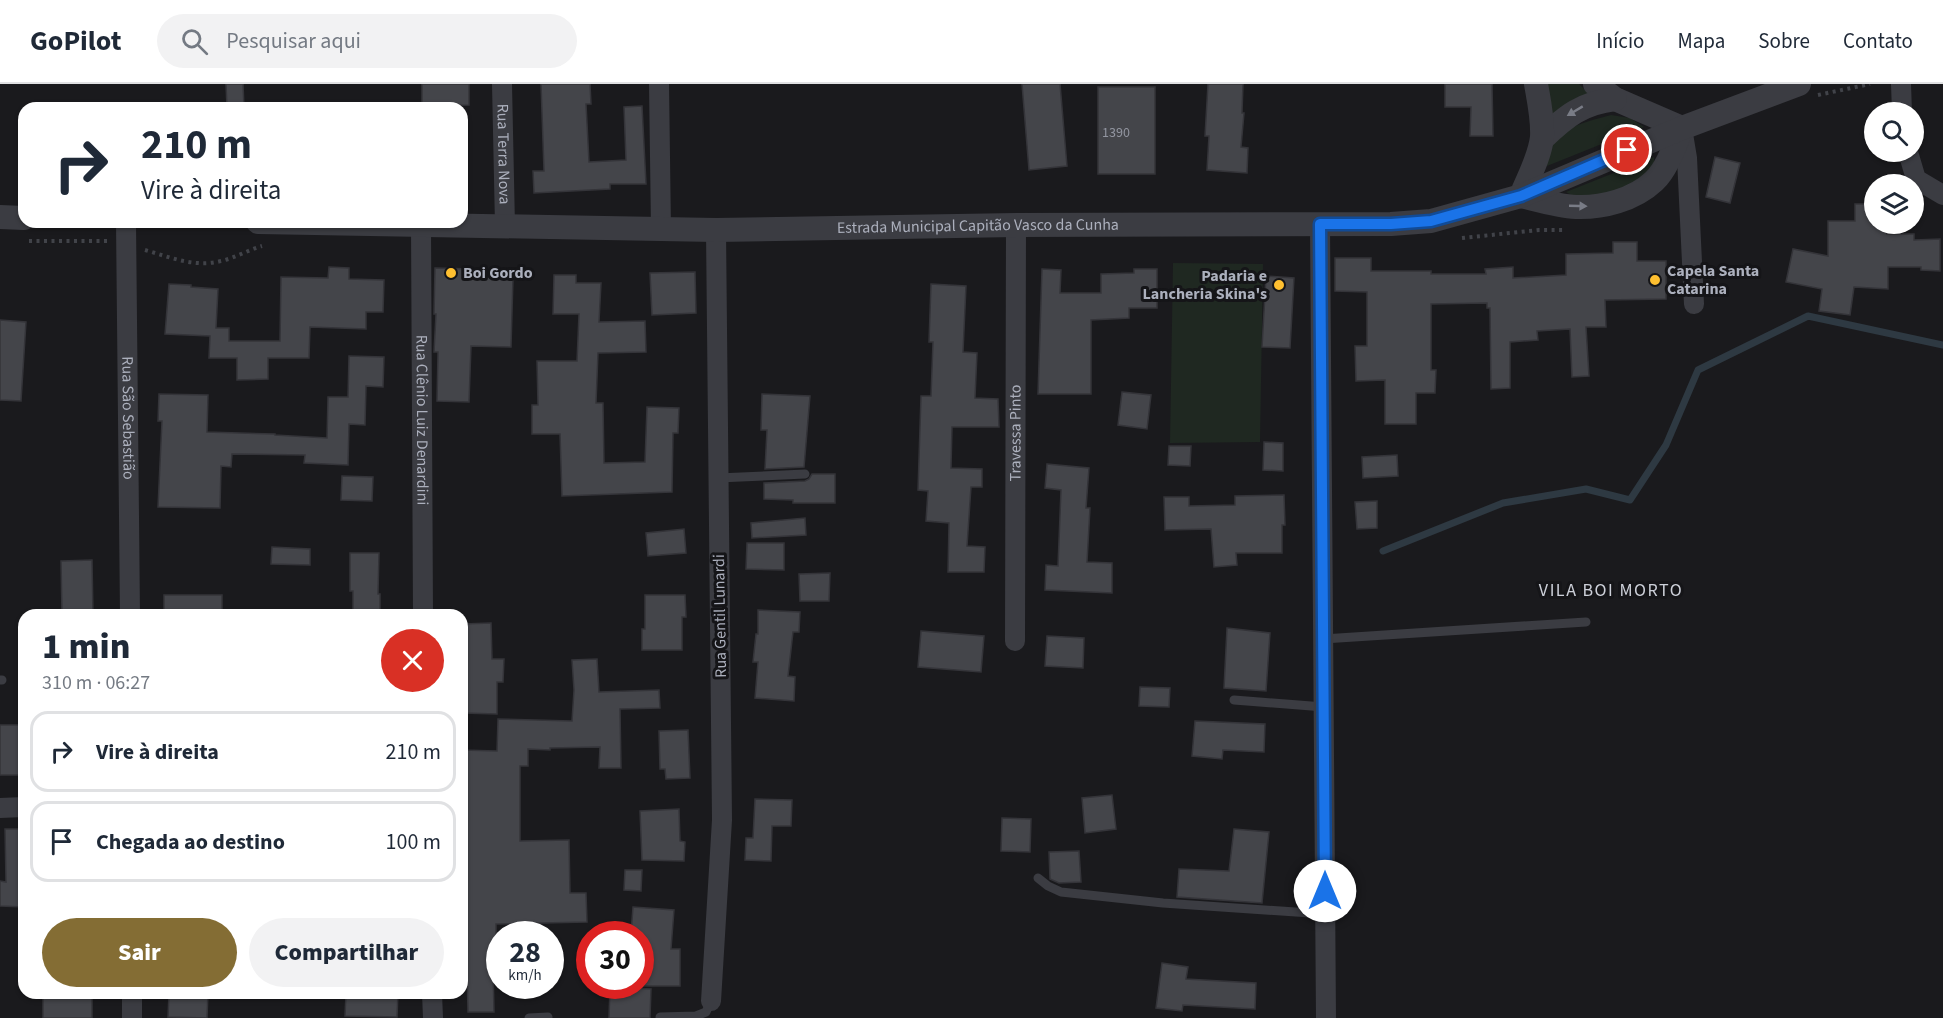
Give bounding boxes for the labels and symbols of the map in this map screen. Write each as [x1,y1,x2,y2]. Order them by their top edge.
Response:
street label: Rua Terra Nova [491,103,516,205]
one-way arrow [1567,106,1583,117]
house number: 1390 [1102,123,1130,143]
pin [1601,124,1652,175]
one-way arrow [1569,201,1588,211]
street label: Estrada Municipal Capitão Vasco da Cunha [837,214,1119,239]
place label: Capela Santa Catarina [1667,260,1759,300]
place label: Boi Gordo [463,262,533,284]
place label: Padaria e Lancheria Skina's [1143,265,1267,305]
marker: Boi Gordo [444,266,458,280]
marker: Capela Santa Catarina [1648,273,1662,287]
marker: Padaria e Lancheria Skina's [1272,278,1286,292]
street label: Rua Clênio Luiz Denardini [411,335,433,505]
street label: Rua São Sebastião [116,356,140,480]
street label: Travessa Pinto [1004,385,1027,481]
street label: Rua Gentil Lunardi [708,554,732,678]
district label: VILA BOI MORTO [1539,578,1683,603]
position arrow [1293,859,1357,923]
speed limit sign: 30 [576,921,654,999]

